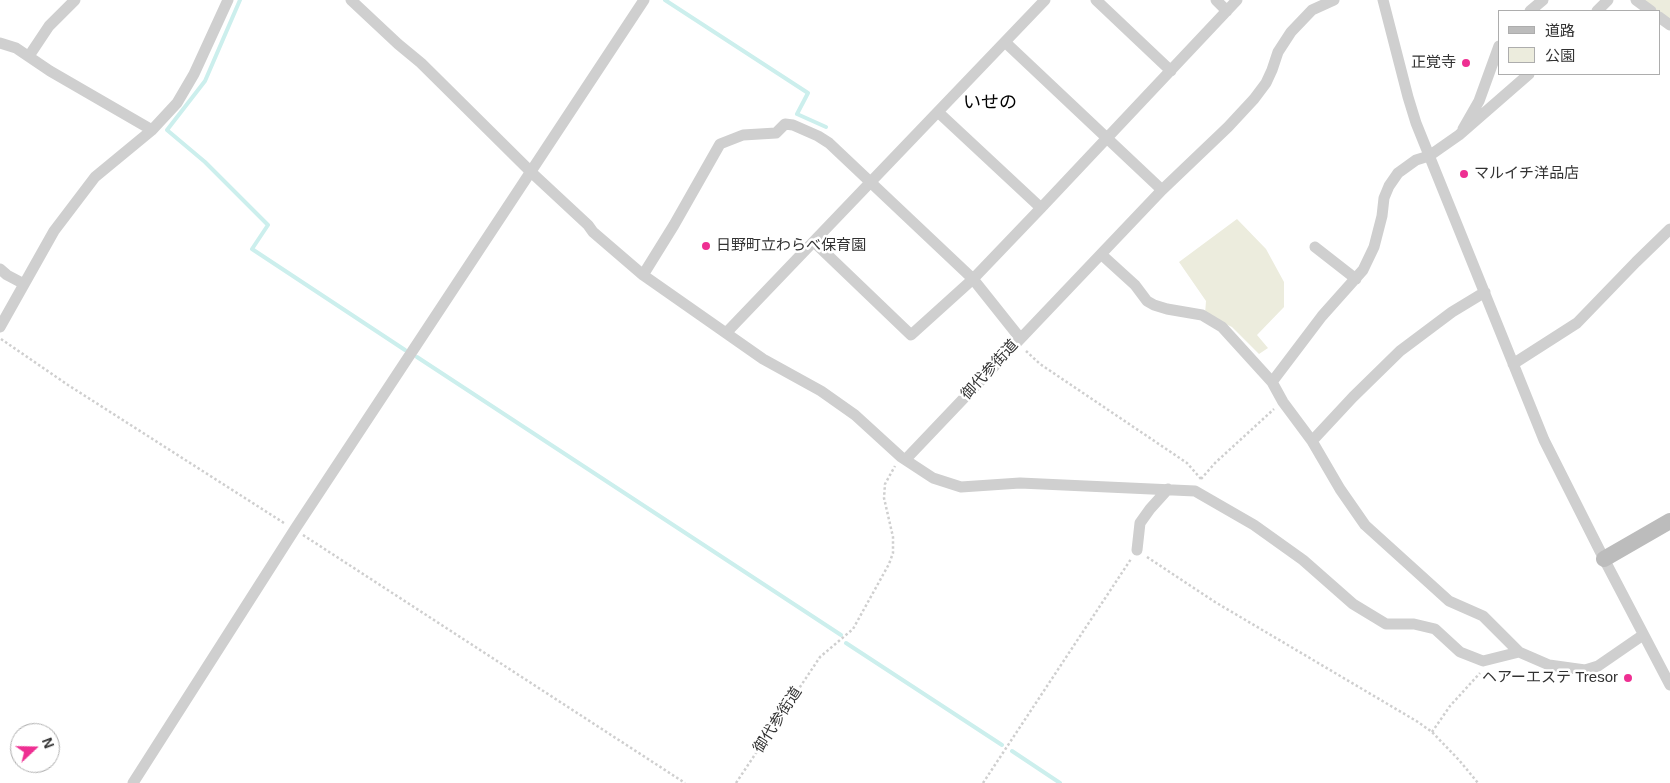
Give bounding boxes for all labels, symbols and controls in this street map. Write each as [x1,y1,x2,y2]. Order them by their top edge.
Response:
legend [1498,10,1660,75]
text: 道路 [1545,22,1575,39]
text: 公園 [1545,47,1575,64]
place label: 正覚寺 [1411,54,1456,72]
marker: 正覚寺 [1460,57,1472,69]
district label: いせの [963,92,1017,114]
place label: マルイチ洋品店 [1474,165,1579,183]
marker: マルイチ洋品店 [1458,168,1470,180]
place label: 日野町立わらべ保育園 [716,237,866,255]
marker: 日野町立わらべ保育園 [700,240,712,252]
street label: 御代参街道 [958,336,1022,404]
place label: ヘアーエステ Tresor [1482,669,1618,687]
marker: ヘアーエステ Tresor [1622,672,1634,684]
street label: 御代参街道 [750,684,806,756]
north arrow [10,723,60,773]
text: N [39,735,57,751]

